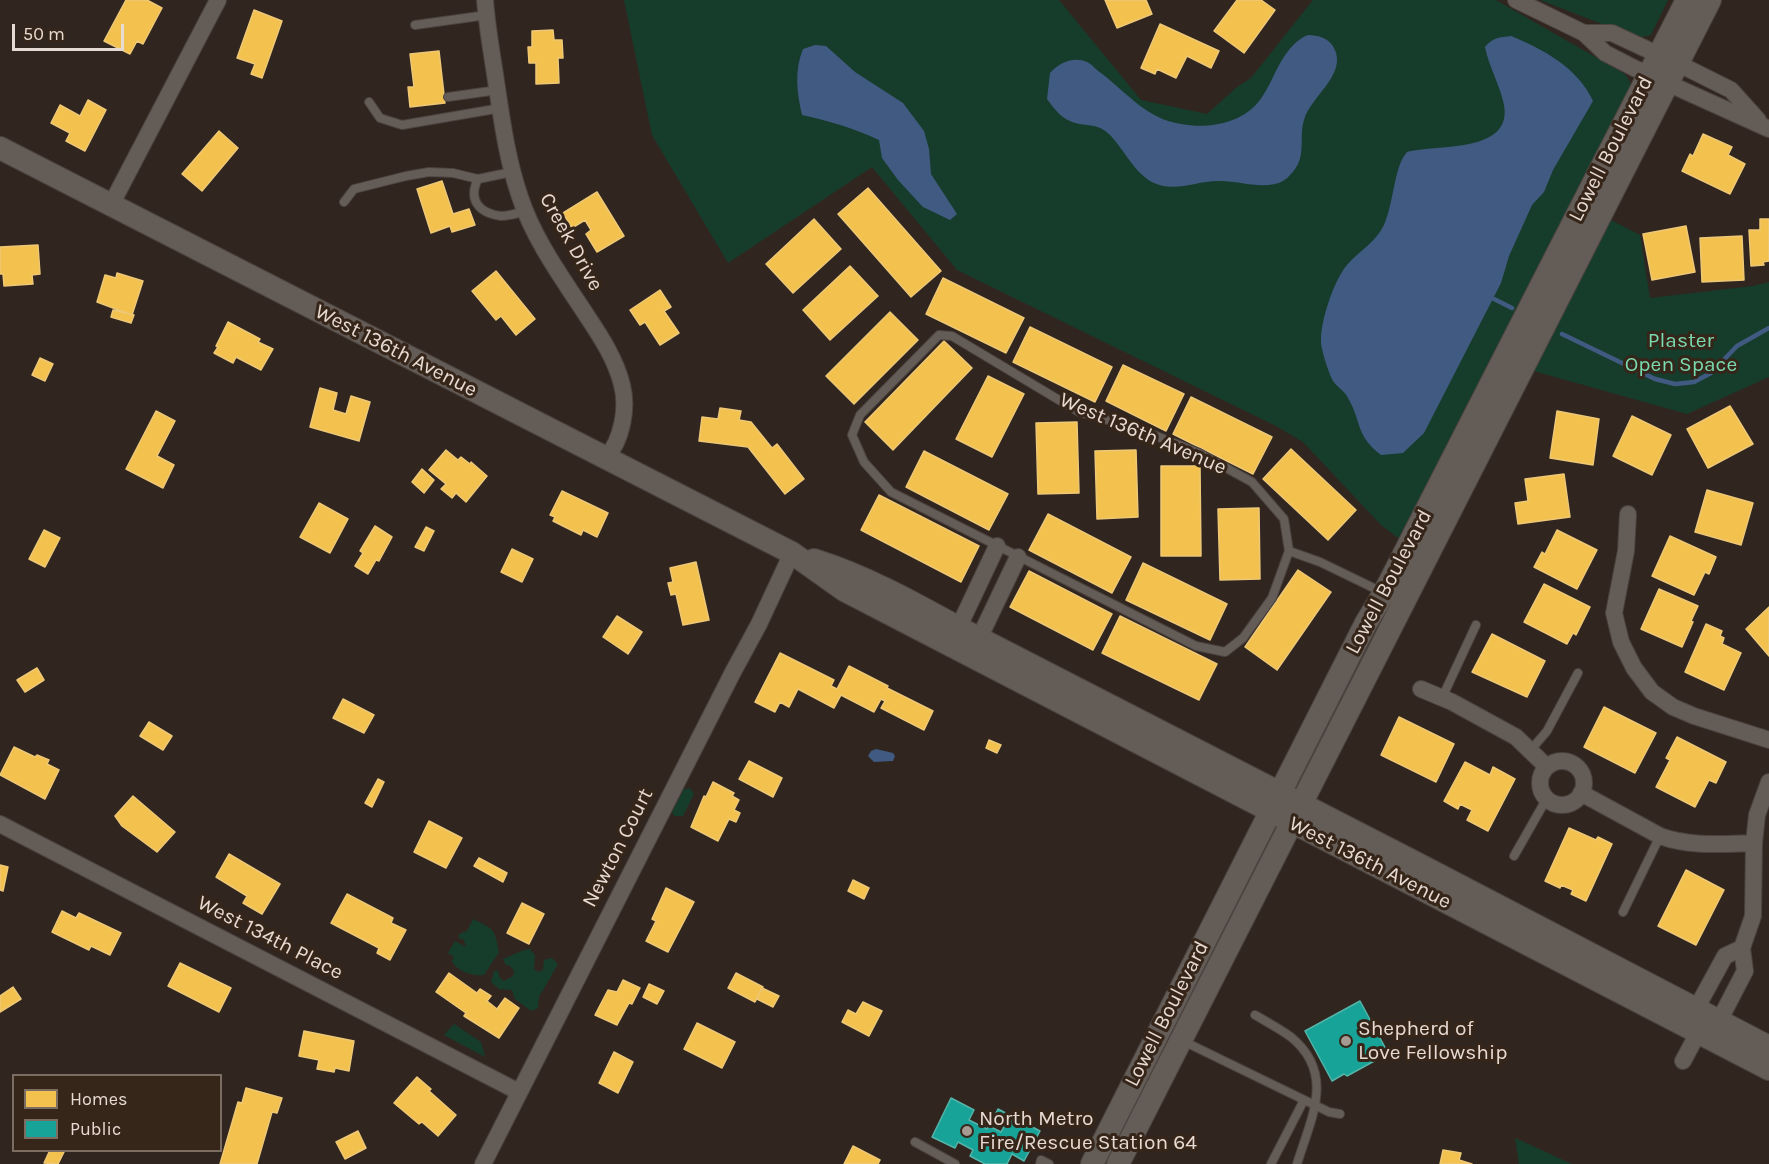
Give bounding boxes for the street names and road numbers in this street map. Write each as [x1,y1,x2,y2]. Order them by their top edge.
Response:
street label: Lowell Boulevard [1563,72,1659,226]
street label: Creek Drive [534,189,608,295]
street label: West 136th Avenue [311,299,481,403]
street label: West 136th Avenue [1056,387,1230,481]
street label: Lowell Boulevard [1340,505,1438,659]
street label: Newton Court [577,784,659,912]
street label: West 136th Avenue [1285,811,1455,915]
street label: West 134th Place [193,890,347,986]
street label: Lowell Boulevard [1119,937,1215,1091]

